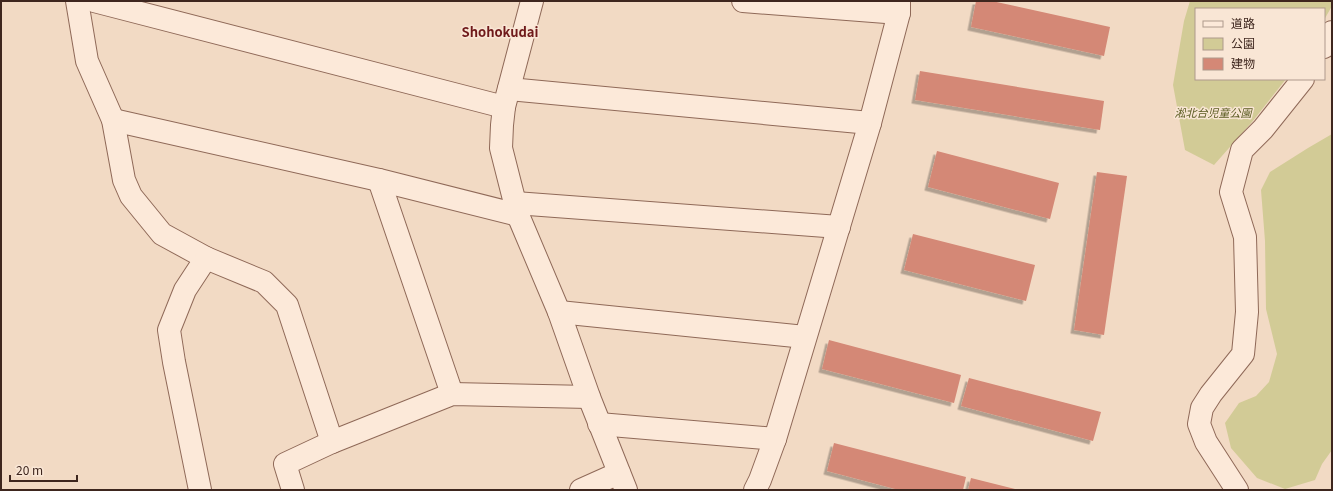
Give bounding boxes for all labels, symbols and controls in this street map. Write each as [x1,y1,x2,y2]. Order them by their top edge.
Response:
legend [1195,8,1325,80]
text: 道路 [1231,14,1255,31]
district label: Shohokudai [462,22,538,41]
text: 公園 [1231,34,1255,51]
text: 建物 [1231,54,1255,71]
park label: 淞北台児童公園 [1175,104,1253,120]
scale bar [10,457,77,483]
text: 20 m [16,461,43,478]

